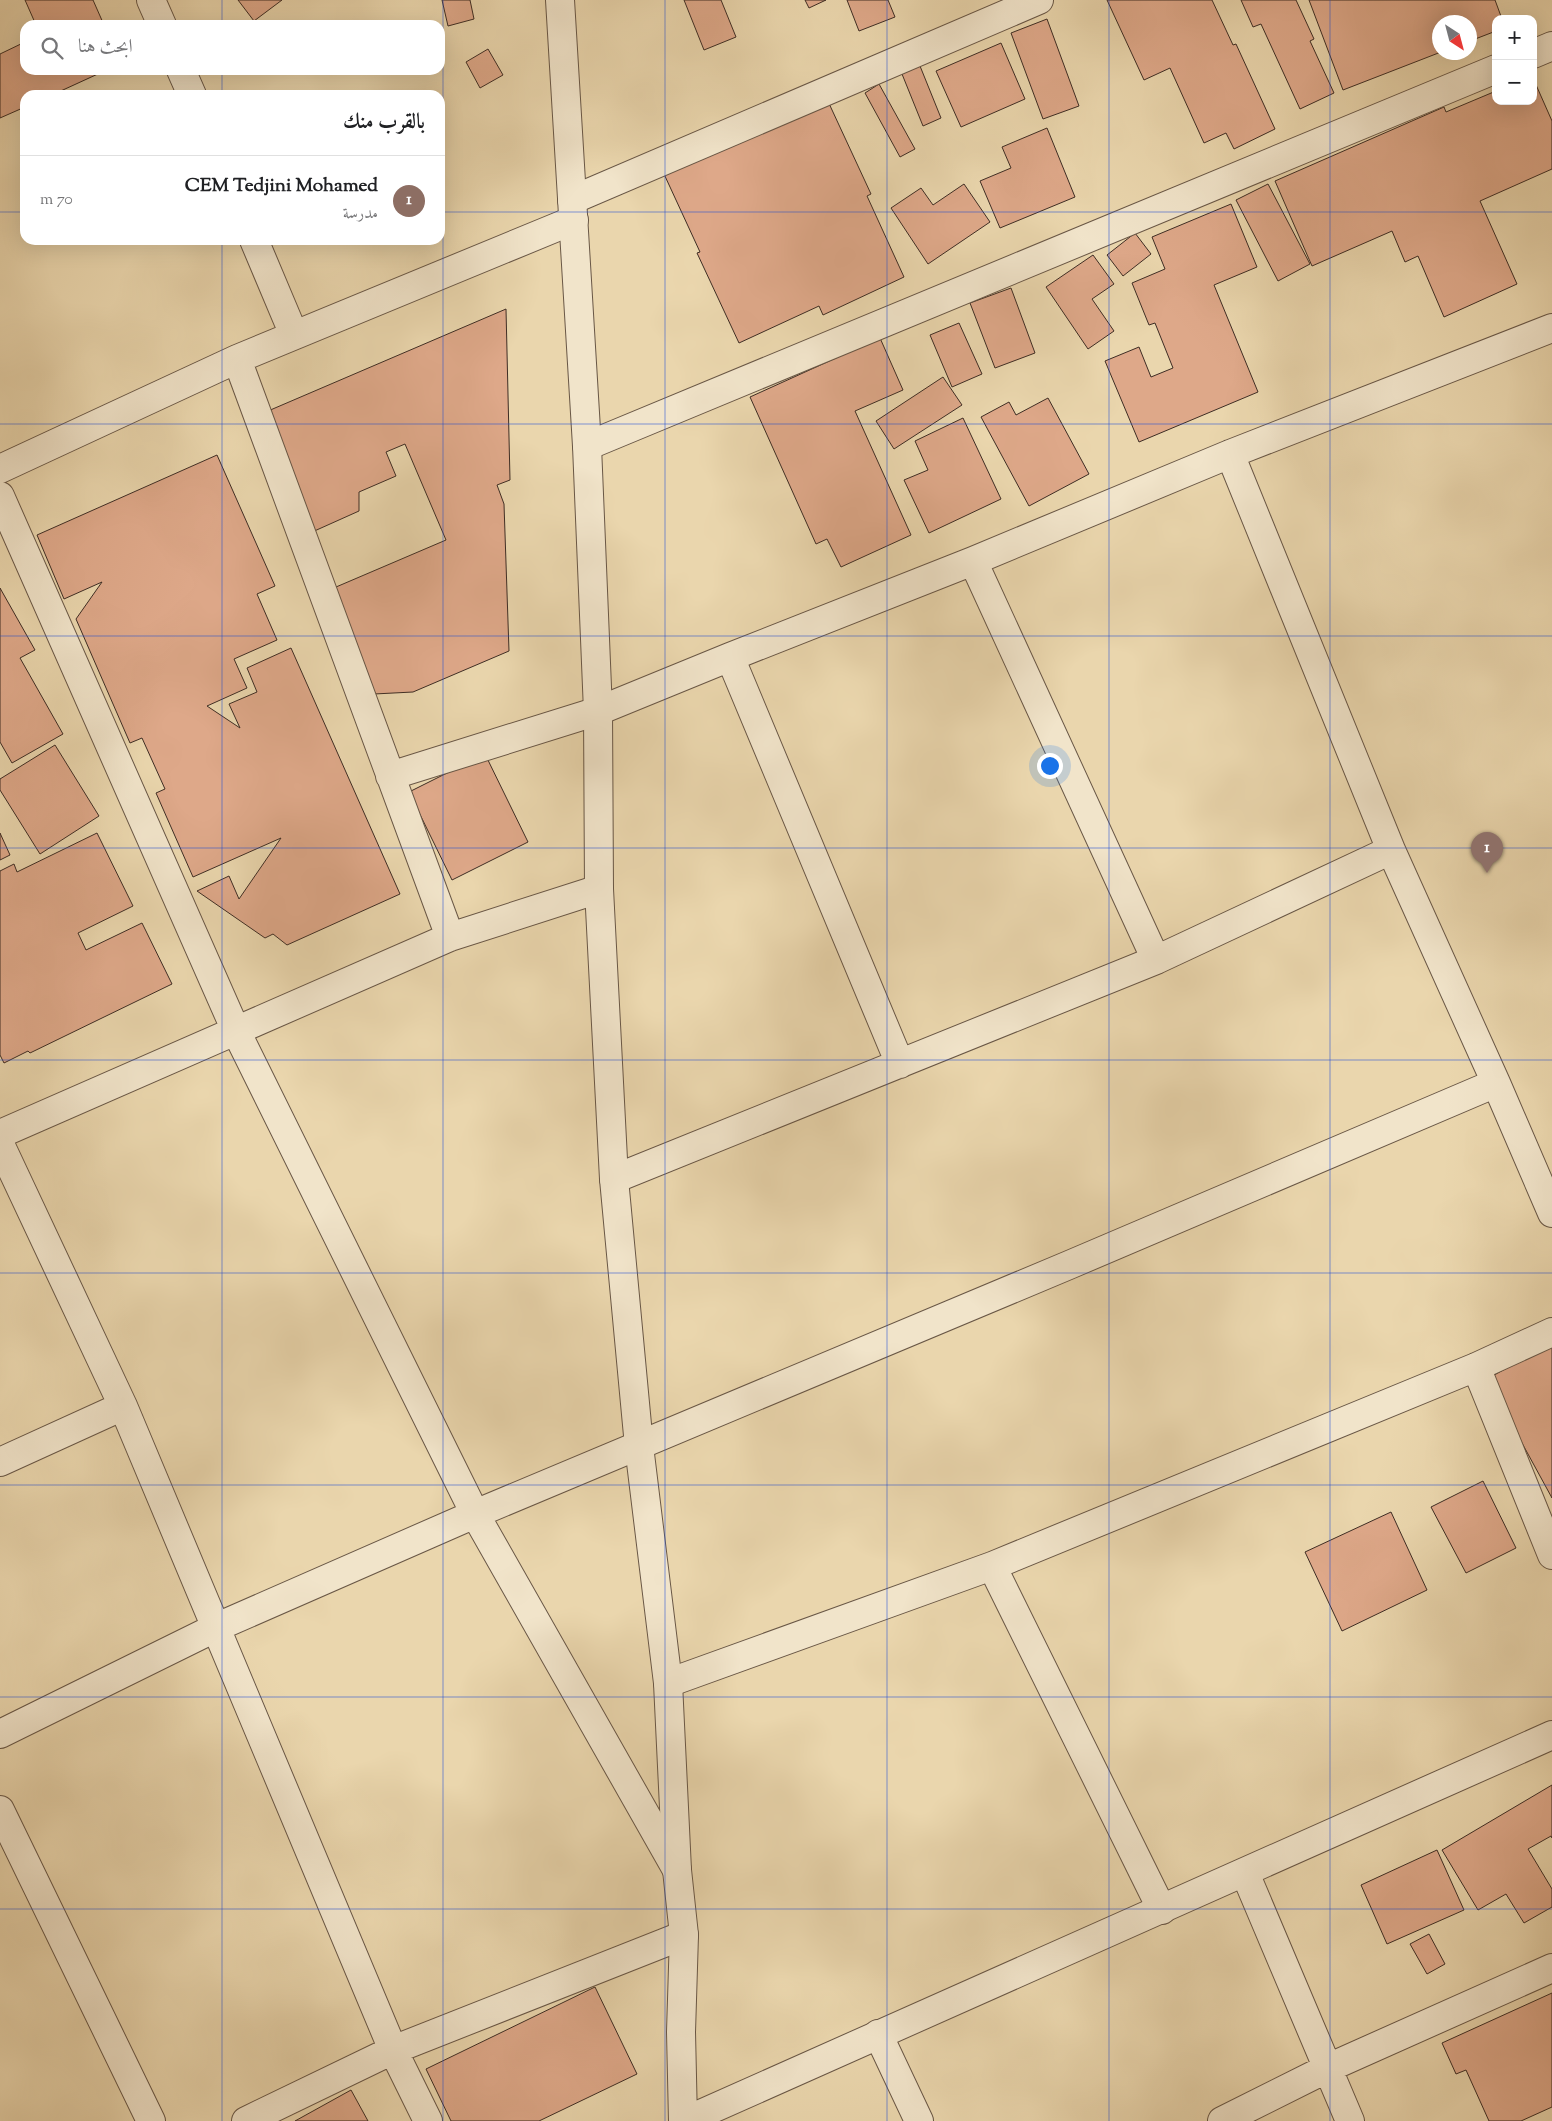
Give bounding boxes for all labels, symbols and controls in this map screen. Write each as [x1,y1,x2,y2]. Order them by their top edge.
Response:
north arrow [1432,15,1477,60]
map controls [1492,15,1537,105]
button: + [1492,15,1537,60]
search box [20,20,445,75]
icon: search [38,34,66,62]
text: ابحث هنا [78,34,133,61]
button: − [1492,60,1537,105]
text: بالقرب منك [343,108,425,138]
text: CEM Tedjini Mohamed [185,173,378,200]
text: 70 m [40,189,73,212]
text: 1 [406,189,412,212]
text: مدرسة [343,203,378,226]
your location [1037,753,1063,779]
pin: 1 [1471,832,1503,873]

